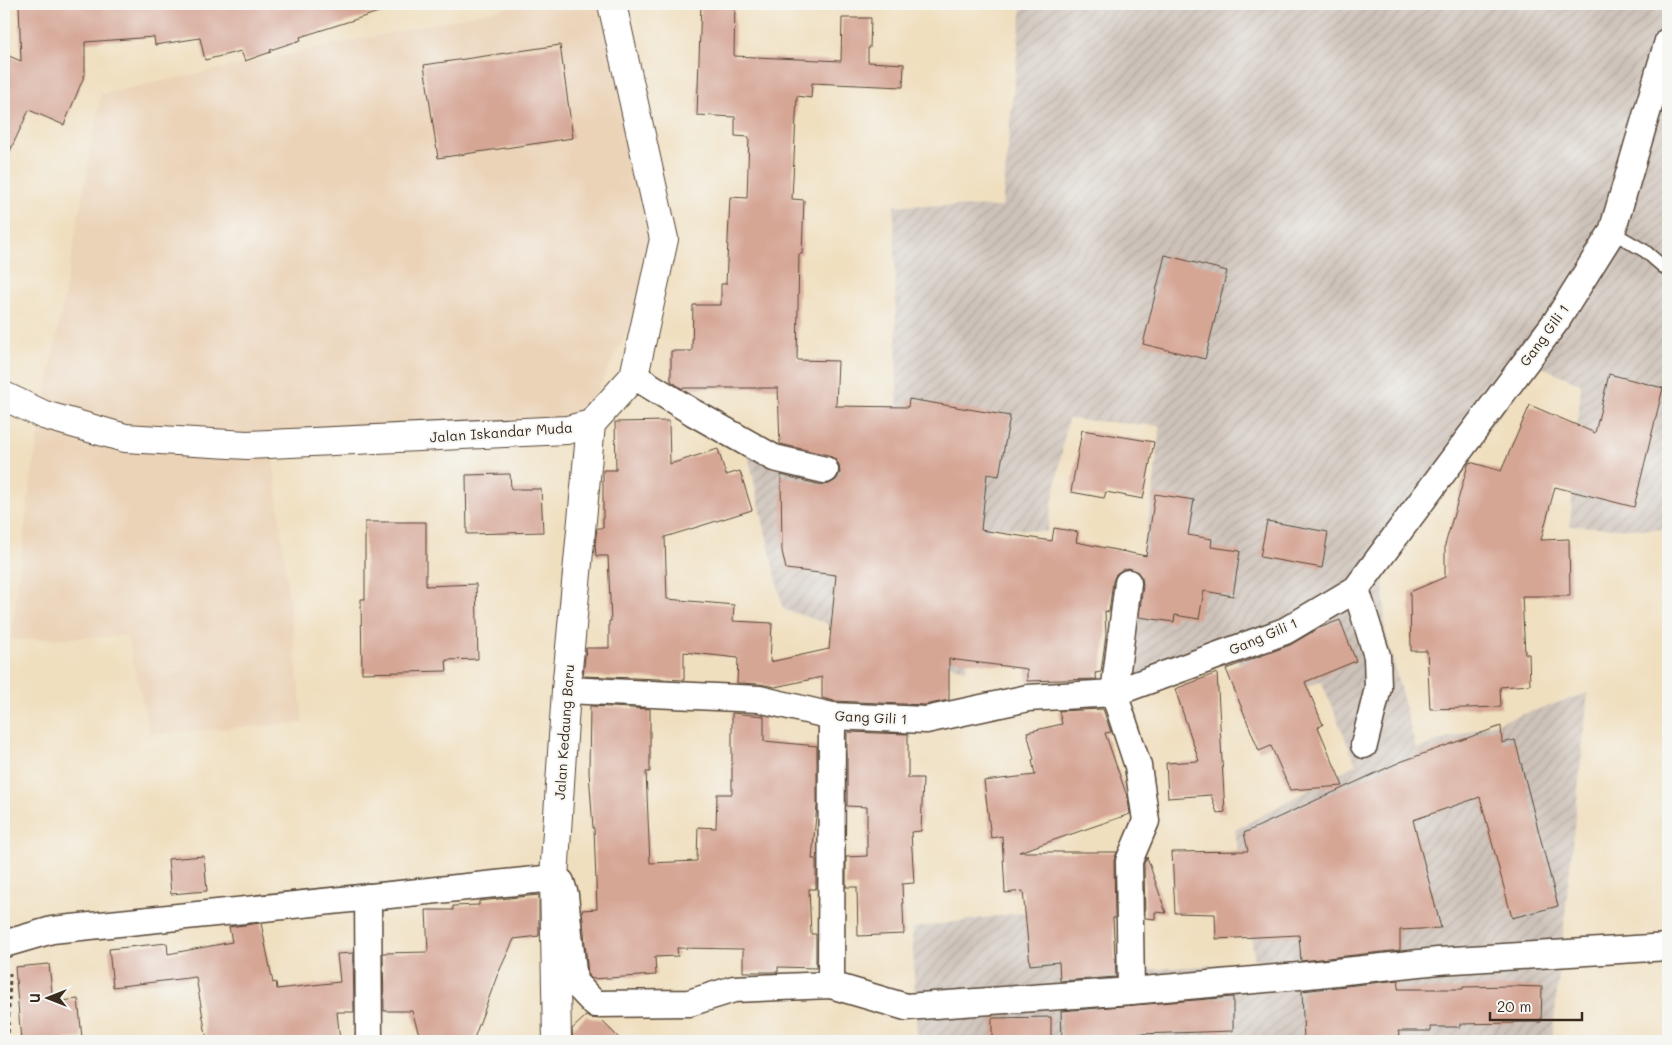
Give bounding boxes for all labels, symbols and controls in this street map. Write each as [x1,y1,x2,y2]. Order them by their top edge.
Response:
street label: Gang Gili 1 [1515,300,1573,370]
street label: Jalan Iskandar Muda [429,418,573,446]
street label: Gang Gili 1 [1226,613,1300,659]
street label: Jalan Kedaung Baru [550,664,578,800]
street label: Gang Gili 1 [834,706,908,728]
north arrow [22,972,72,1022]
scale bar [1490,990,1582,1022]
text: U [25,993,44,1003]
text: 20 m [1497,996,1531,1016]

